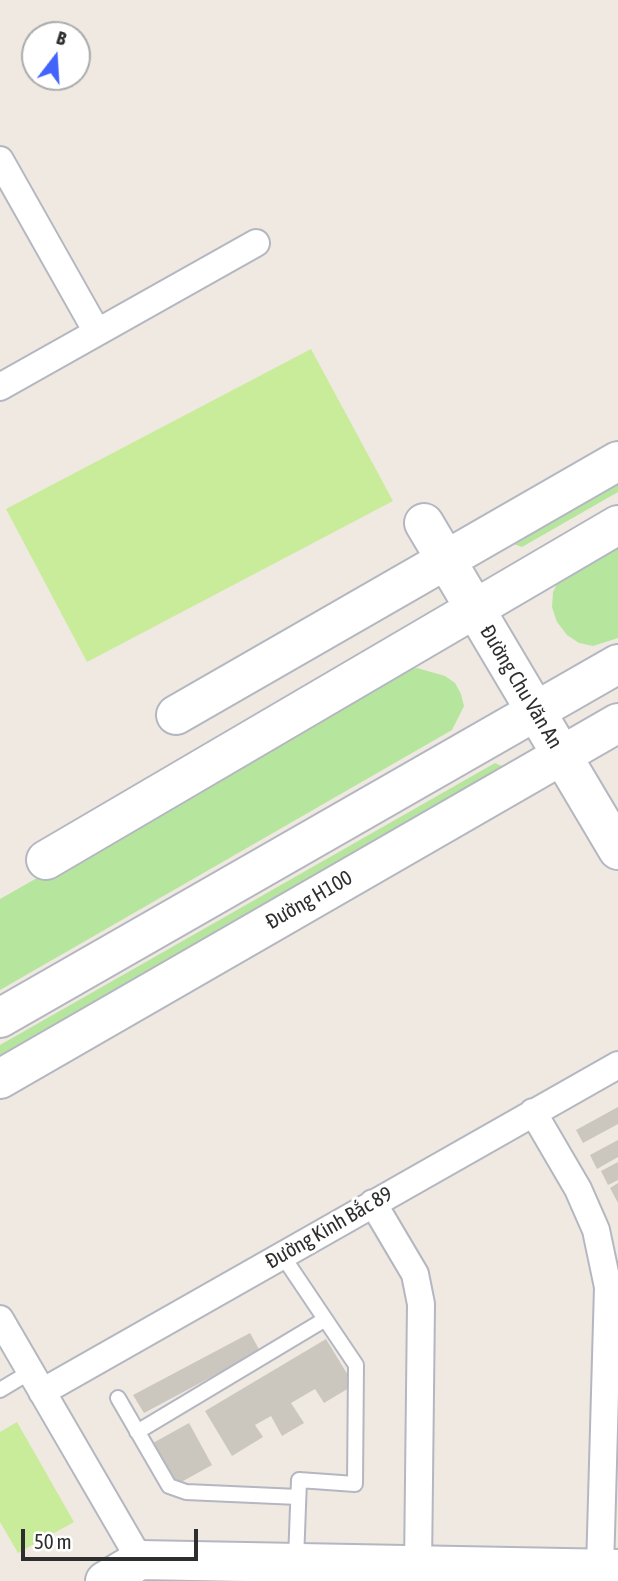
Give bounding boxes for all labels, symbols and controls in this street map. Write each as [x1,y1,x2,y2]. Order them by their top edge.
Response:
north arrow [21,21,91,91]
text: B [54,26,69,50]
street label: Đường Chu Văn An [474,621,568,753]
street label: Đường H100 [261,865,357,935]
street label: Đường Kinh Bắc 89 [261,1182,397,1274]
scale bar [24,1514,201,1558]
text: 50 m [34,1529,72,1553]

